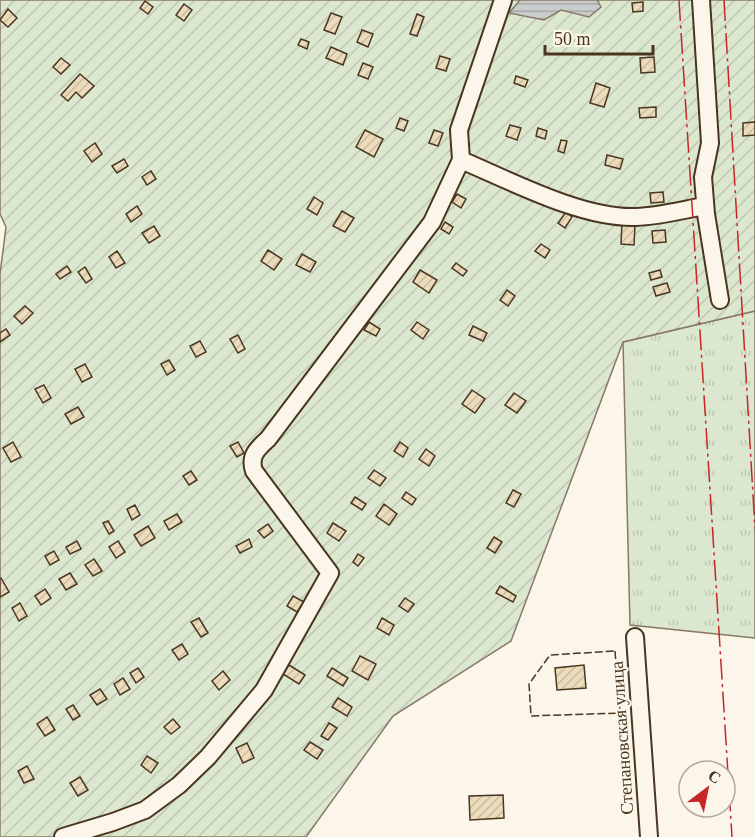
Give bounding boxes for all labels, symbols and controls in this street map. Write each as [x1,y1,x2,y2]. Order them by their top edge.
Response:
scale bar [545,18,653,56]
text: 50 m [554,29,591,49]
street label: Степановская улица [607,661,637,815]
north arrow [677,759,737,819]
text: С [705,766,724,787]

